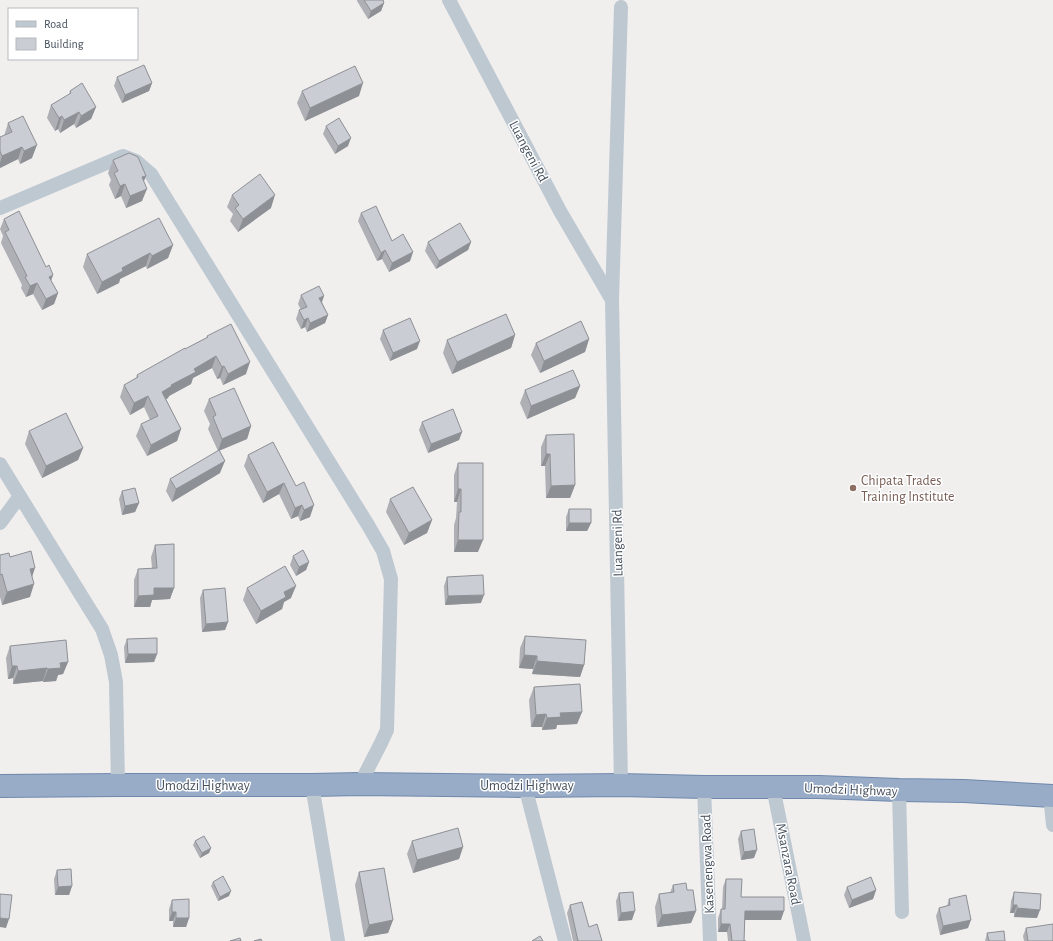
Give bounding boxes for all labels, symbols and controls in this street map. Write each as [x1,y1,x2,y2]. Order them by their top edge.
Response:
legend [8,8,138,60]
text: Road [44,18,68,30]
text: Building [44,38,84,50]
street label: Luangeni Rd [506,119,550,184]
place label: Chipata Trades Training Institute [861,474,954,504]
marker: Chipata Trades Training Institute [848,483,858,493]
street label: Luangeni Rd [610,509,626,577]
street label: Umodzi Highway [156,779,250,793]
street label: Umodzi Highway [480,779,574,793]
street label: Umodzi Highway [804,781,898,799]
street label: Kasenengwa Road [699,814,717,914]
street label: Msanzara Road [773,822,803,906]

